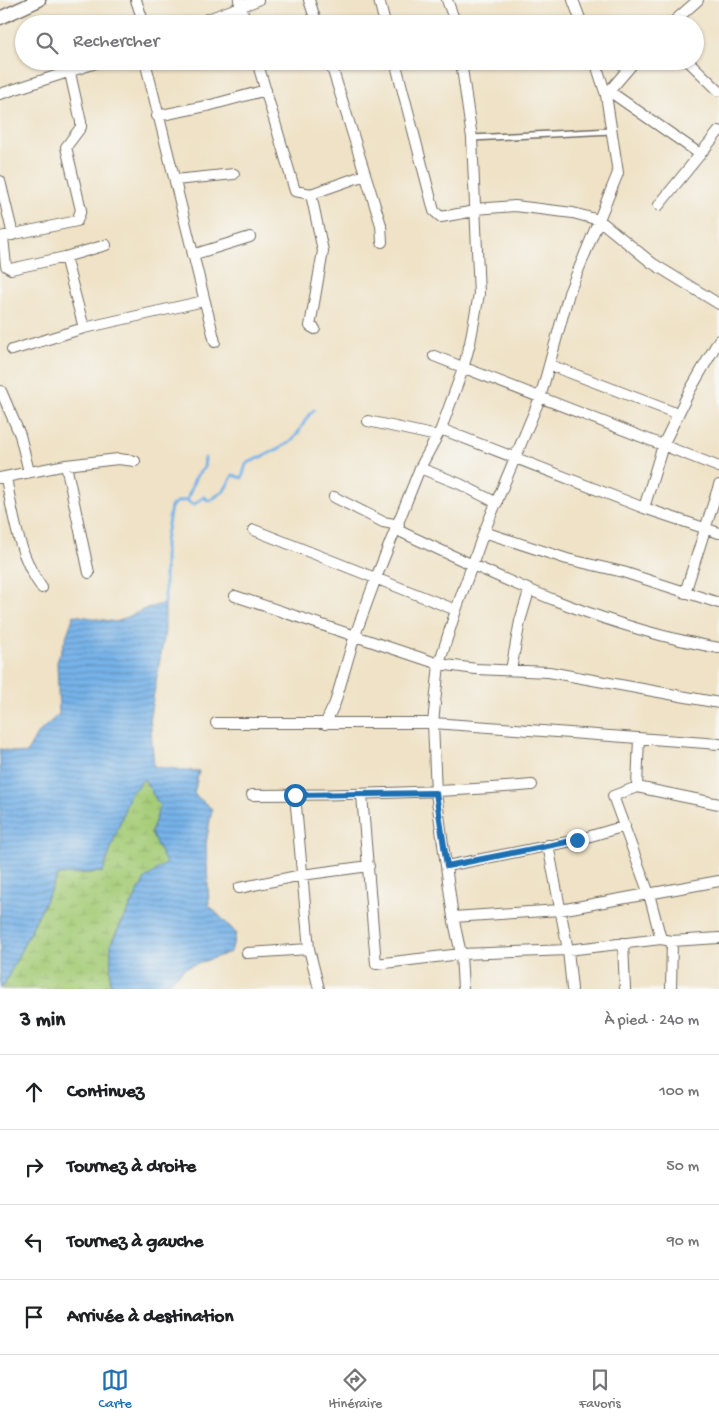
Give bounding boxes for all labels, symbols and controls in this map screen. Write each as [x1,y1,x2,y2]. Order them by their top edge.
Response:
search box [15,15,704,70]
icon: search [33,29,61,57]
text: Rechercher [73,31,159,54]
route start [284,784,307,807]
route end [566,829,589,852]
text: 3 min [20,1009,65,1034]
text: À pied · 240 m [605,1012,699,1031]
icon: ahead [20,1078,48,1106]
text: Continuez [67,1081,144,1104]
text: 100 m [659,1083,699,1102]
icon: right [20,1153,48,1181]
text: Tournez à droite [67,1156,196,1179]
text: 50 m [666,1158,699,1177]
icon: left [20,1228,48,1256]
text: Tournez à gauche [67,1231,203,1254]
text: 90 m [667,1233,699,1252]
icon: arrive [20,1303,48,1331]
text: Arrivée à destination [67,1306,233,1329]
tab: Carte [98,1366,132,1413]
tab: Itinéraire [328,1366,382,1413]
tab: Favoris [579,1366,621,1413]

